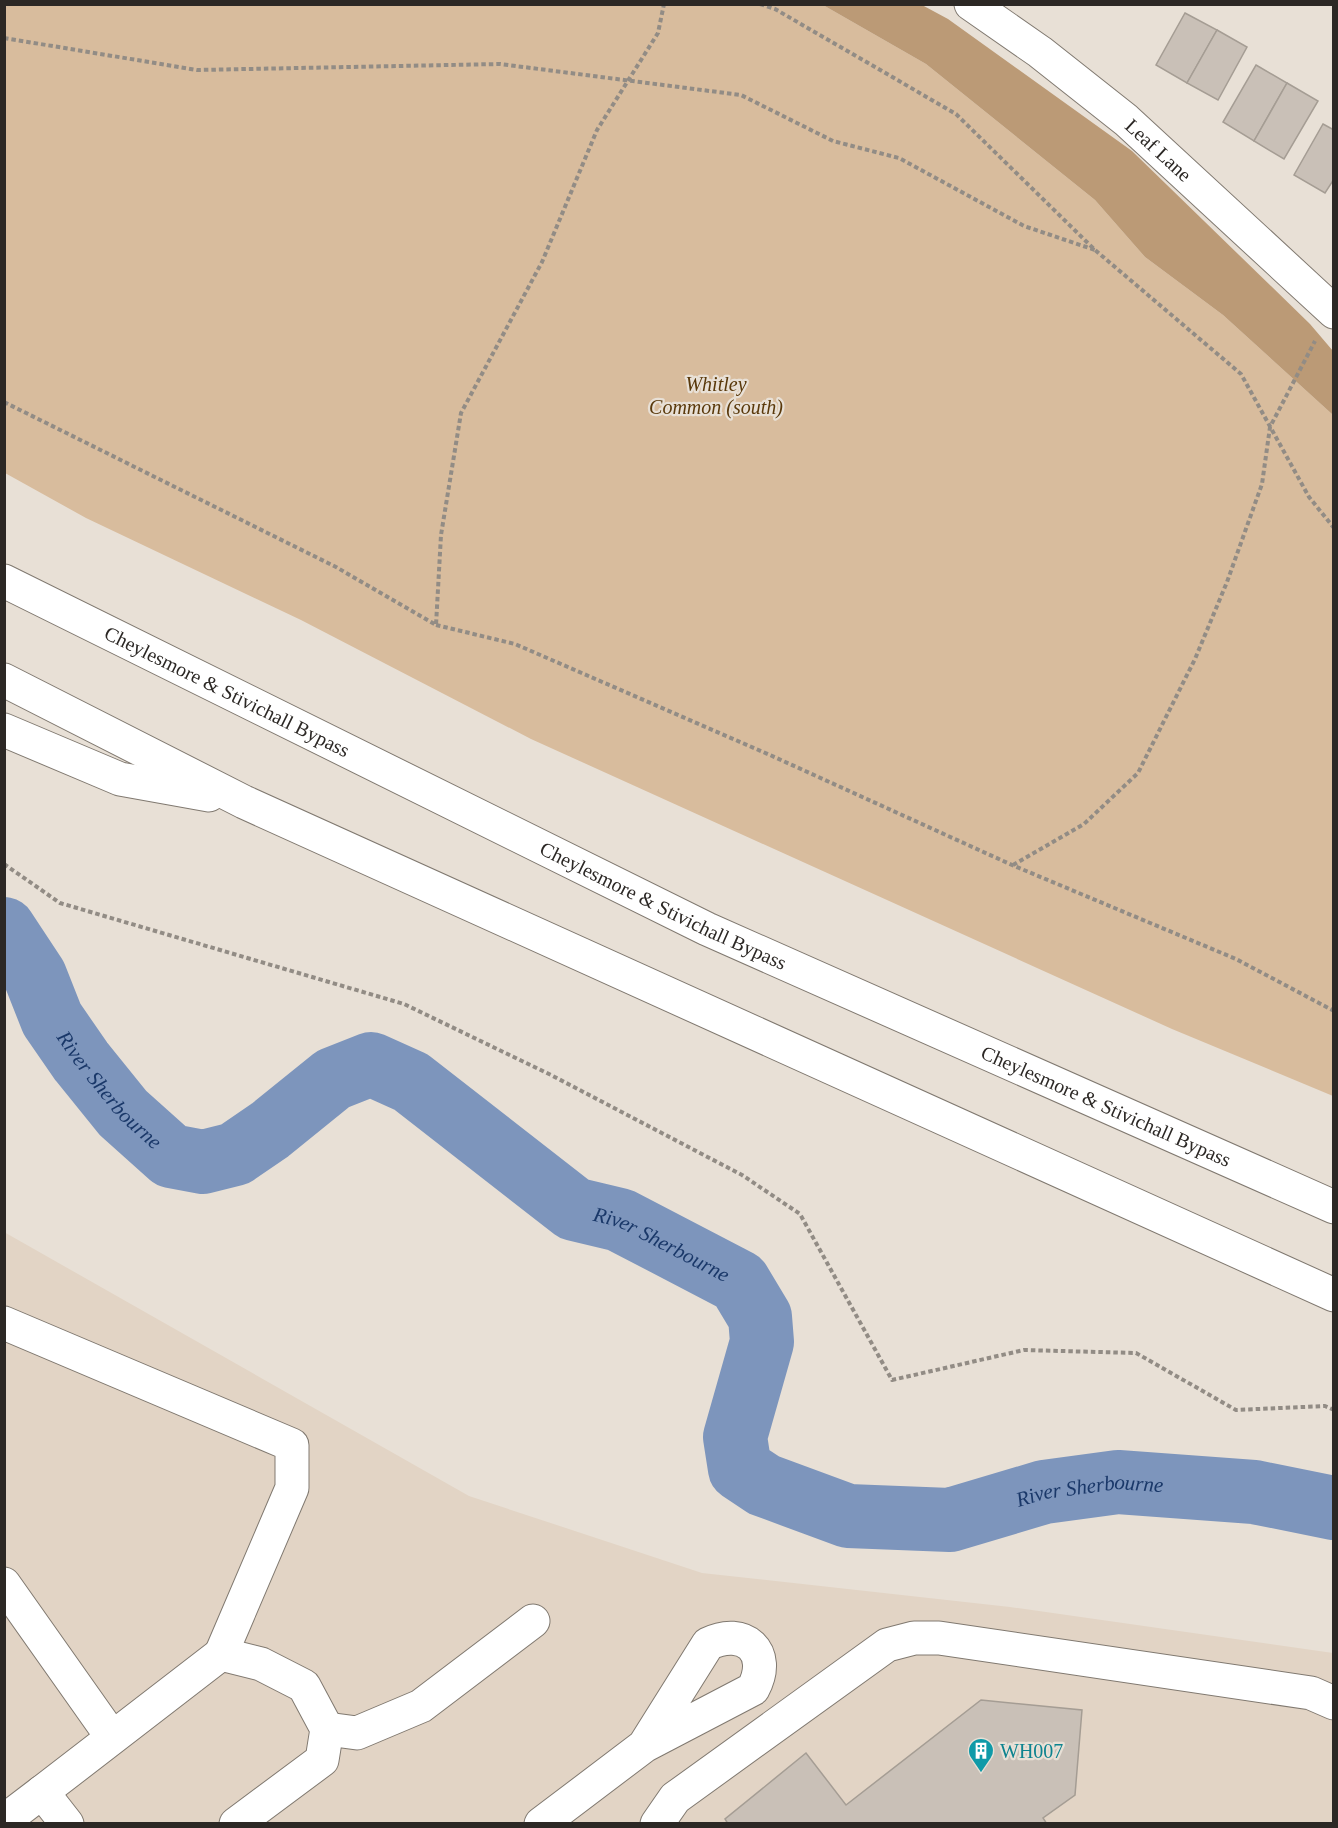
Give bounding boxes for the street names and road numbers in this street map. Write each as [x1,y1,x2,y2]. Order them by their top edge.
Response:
street label: Leaf Lane [1121,114,1196,186]
street label: Cheylesmore & Stivichall Bypass [101,622,354,761]
street label: Cheylesmore & Stivichall Bypass [537,837,790,974]
street label: Cheylesmore & Stivichall Bypass [978,1041,1234,1171]

